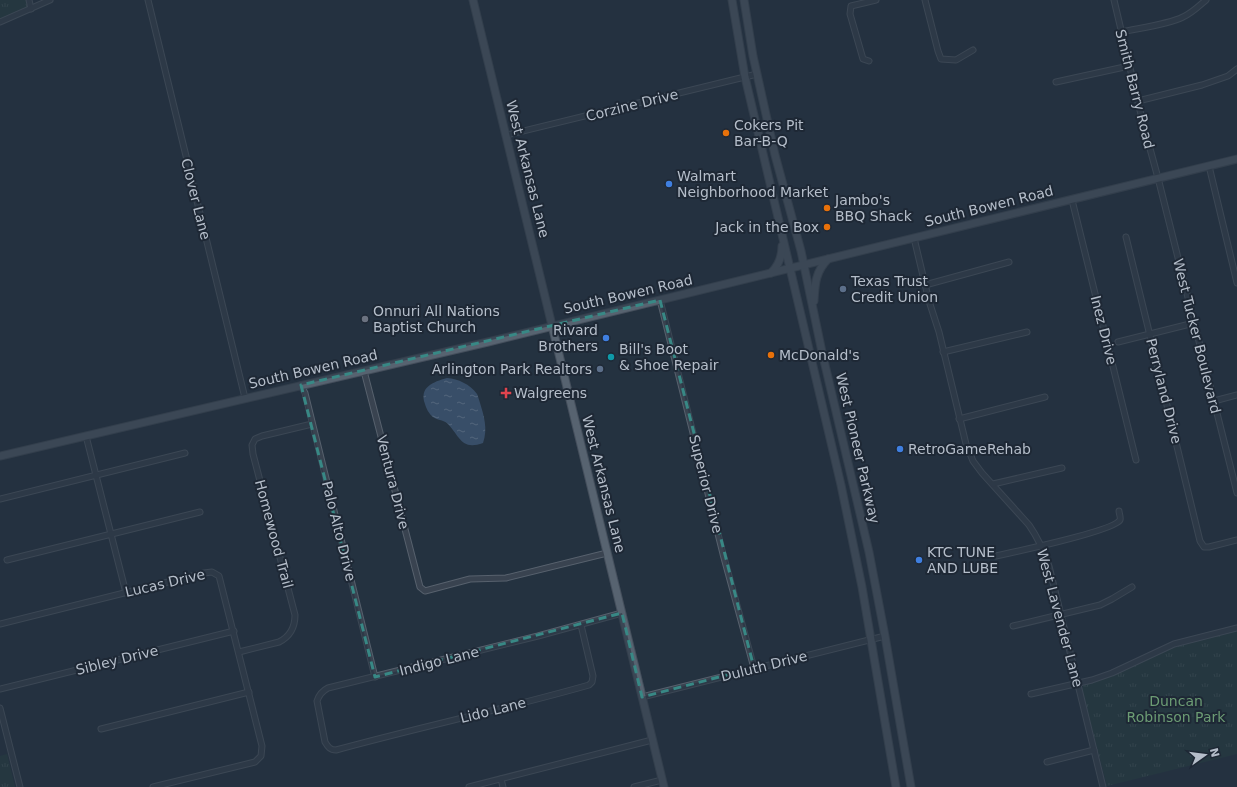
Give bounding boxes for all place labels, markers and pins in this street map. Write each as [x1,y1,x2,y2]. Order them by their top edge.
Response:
place label: Cokers Pit Bar-B-Q [734,117,804,149]
marker: Cokers Pit Bar-B-Q [721,128,731,138]
place label: Walmart Neighborhood Market [677,168,829,200]
marker: Walmart Neighborhood Market [664,179,674,189]
place label: Jambo's BBQ Shack [834,192,913,224]
marker: Jambo's BBQ Shack [822,203,832,213]
place label: Jack in the Box [714,219,819,235]
marker: Jack in the Box [822,222,832,232]
place label: Texas Trust Credit Union [850,273,938,305]
marker: Texas Trust Credit Union [838,284,848,294]
place label: Onnuri All Nations Baptist Church [373,303,500,335]
marker: Onnuri All Nations Baptist Church [360,314,370,324]
place label: Rivard Brothers [538,322,598,354]
marker: Rivard Brothers [601,333,611,343]
place label: Bill's Boot & Shoe Repair [619,341,719,373]
place label: McDonald's [779,347,860,363]
marker: McDonald's [766,350,776,360]
marker: Bill's Boot & Shoe Repair [606,352,616,362]
place label: Arlington Park Realtors [432,361,592,377]
marker: Arlington Park Realtors [595,364,605,374]
place label: Walgreens [514,385,587,401]
marker: Walgreens [501,388,511,398]
place label: RetroGameRehab [908,441,1031,457]
marker: RetroGameRehab [895,444,905,454]
place label: KTC TUNE AND LUBE [927,544,998,576]
marker: KTC TUNE AND LUBE [914,555,924,565]

